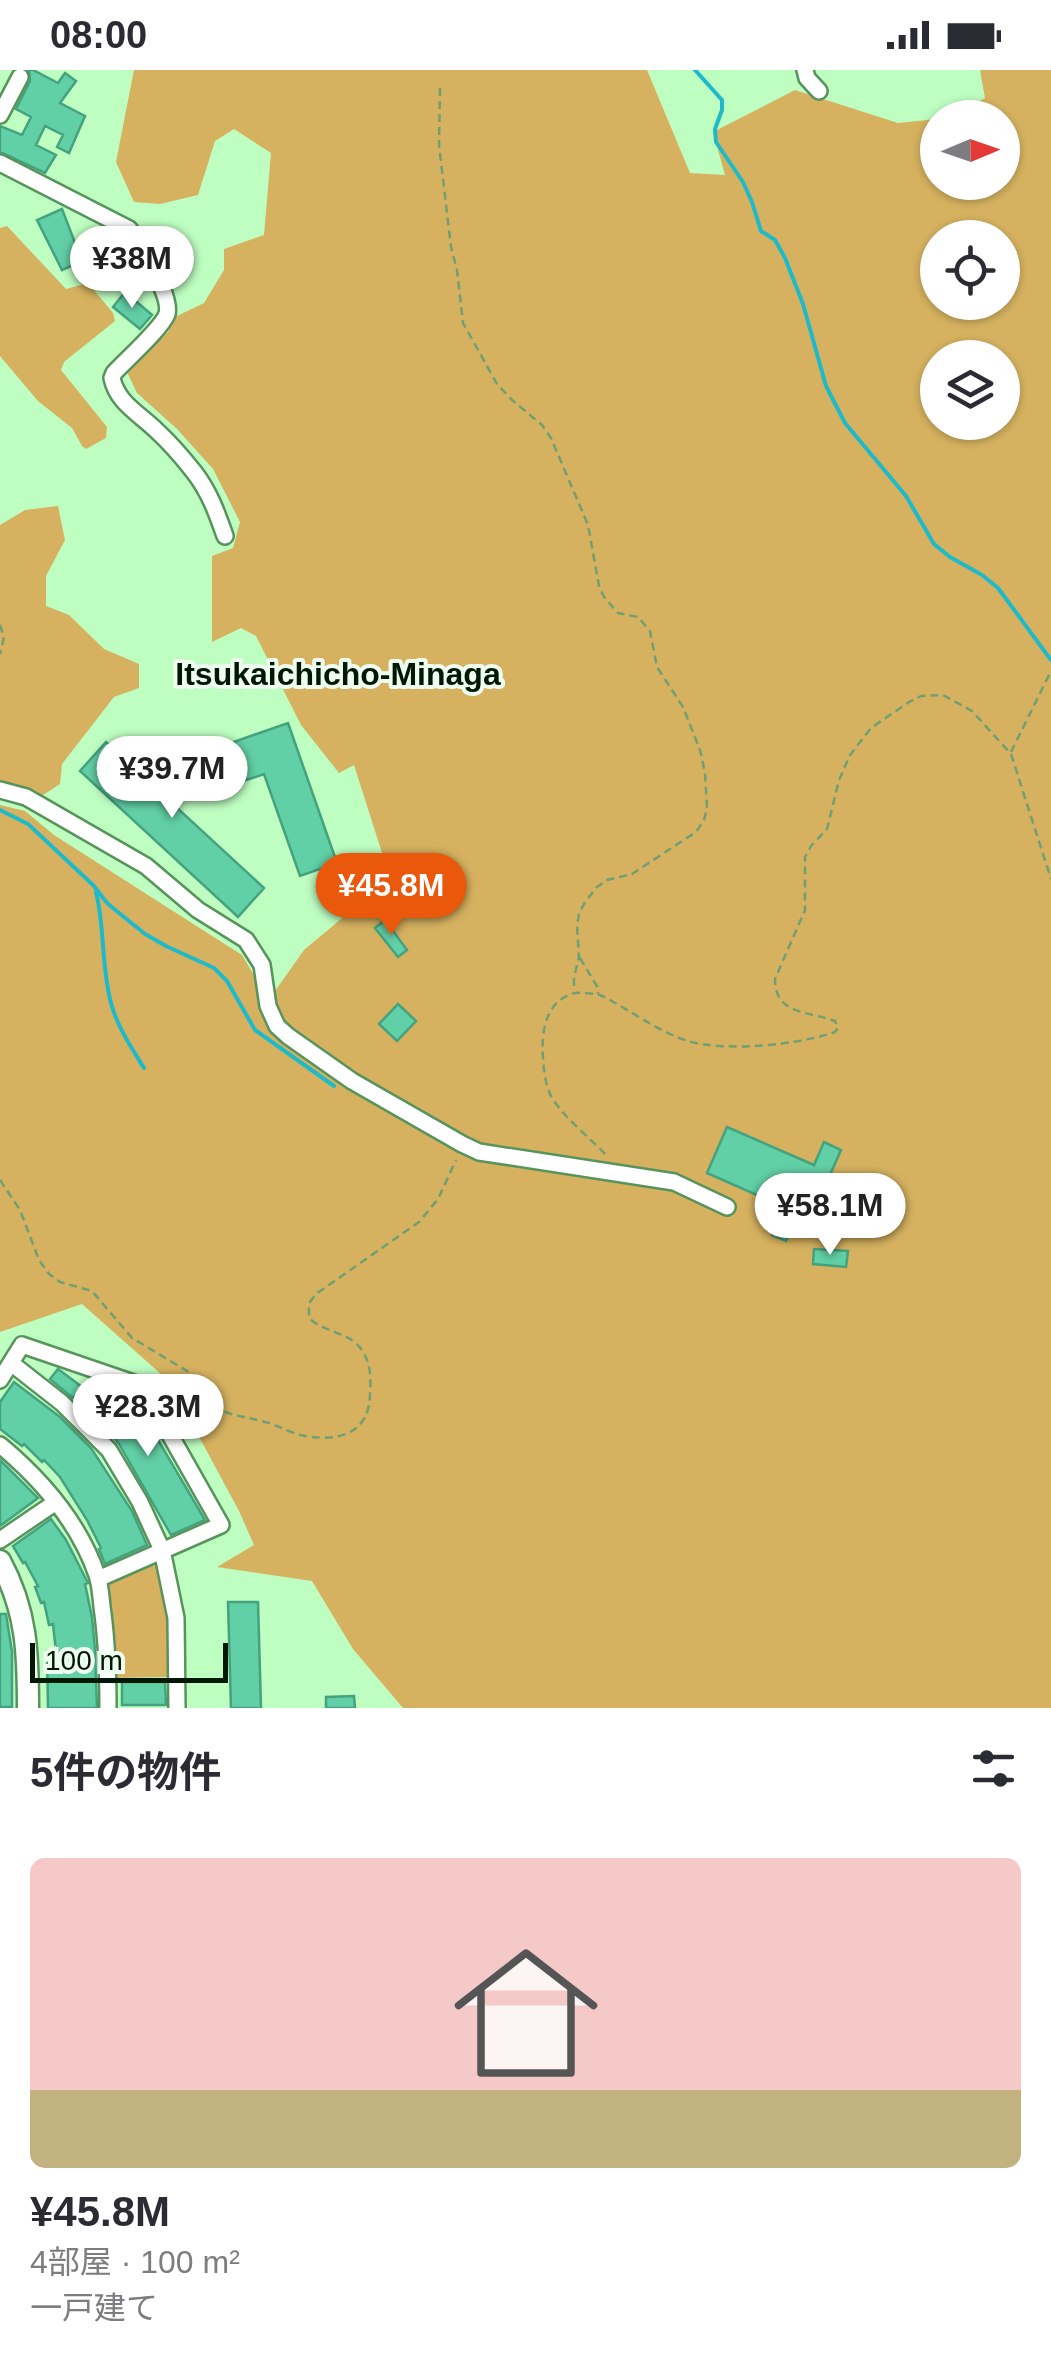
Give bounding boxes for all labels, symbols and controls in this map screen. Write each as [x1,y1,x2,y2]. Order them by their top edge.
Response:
text: 08:00 [50,14,147,56]
north arrow [920,100,1020,200]
map controls [920,100,1020,440]
button: locate [920,220,1020,320]
pin: ¥38M [73,226,191,311]
text: ¥38M [92,240,172,276]
button: layers [920,340,1020,440]
district label: Itsukaichicho-Minaga [175,656,501,692]
pin: ¥39.7M [91,736,253,821]
text: ¥39.7M [119,750,225,786]
pin: ¥45.8M [310,853,472,938]
text: ¥45.8M [338,867,444,903]
pin: ¥58.1M [749,1173,911,1258]
text: ¥58.1M [777,1187,883,1223]
pin: ¥28.3M [67,1374,229,1459]
text: ¥28.3M [95,1388,201,1424]
scale bar [30,1638,228,1682]
text: 100 m [45,1645,123,1676]
icon: filters [966,1741,1021,1796]
text: 5件の物件 [30,1749,221,1796]
icon: home [436,1923,616,2103]
text: ¥45.8M [30,2188,170,2235]
text: 4部屋 · 100 m² [30,2244,240,2280]
text: 一戸建て [30,2290,158,2326]

